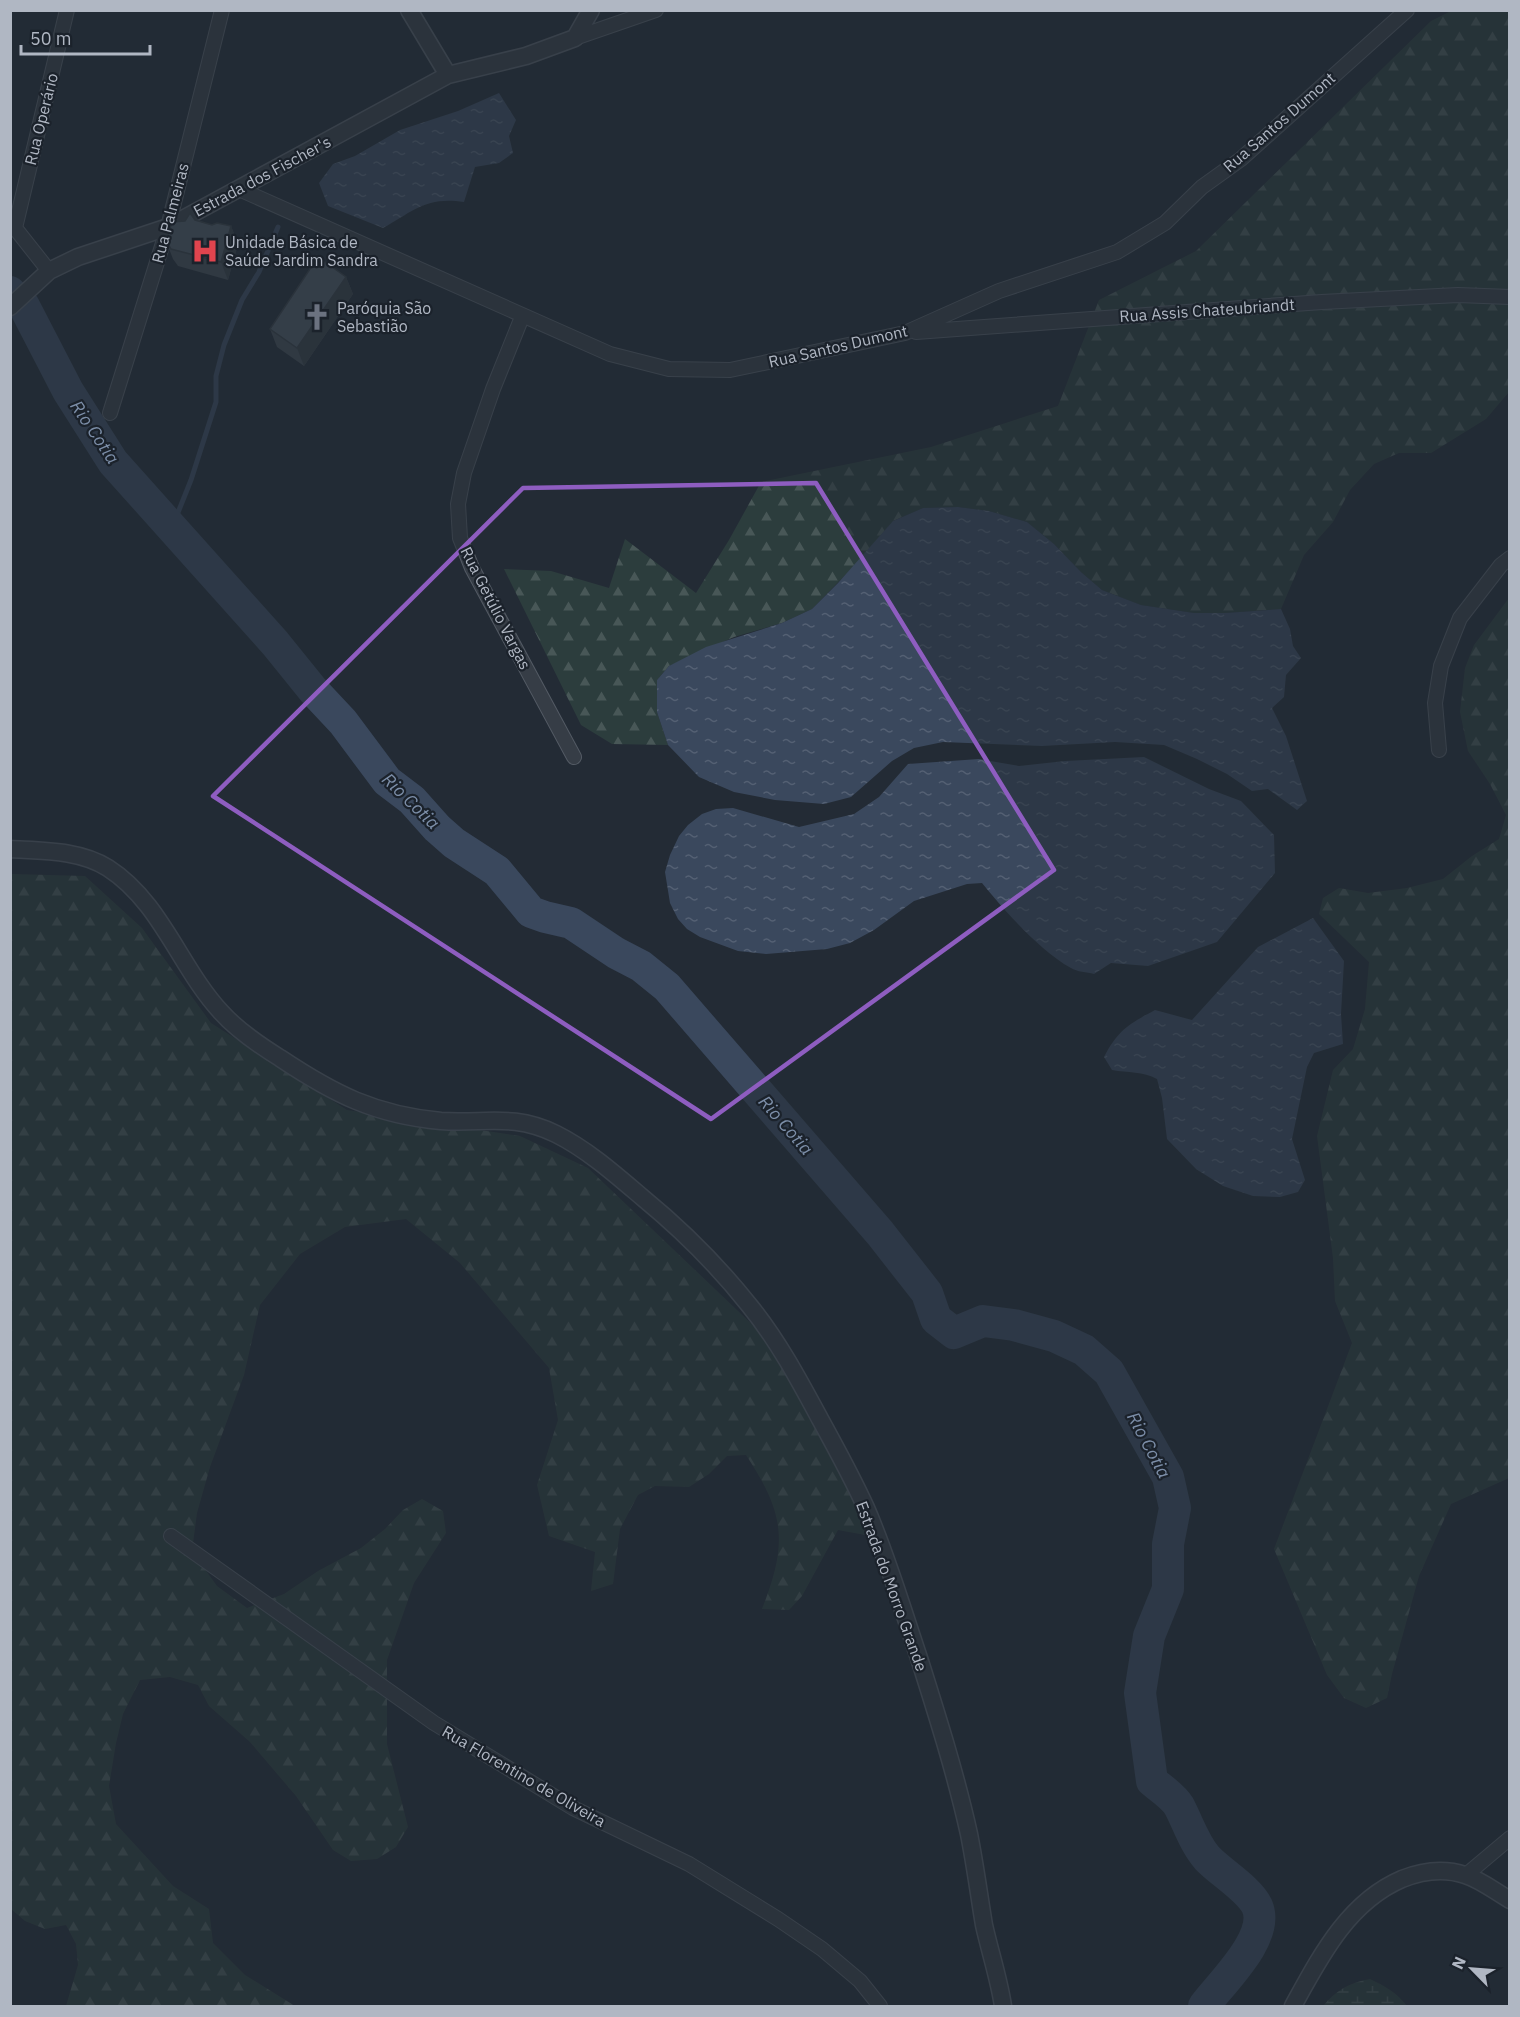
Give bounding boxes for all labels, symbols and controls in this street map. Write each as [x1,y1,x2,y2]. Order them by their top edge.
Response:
scale bar [21,18,150,56]
text: 50 m [30,27,72,50]
street label: Rua Santos Dumont [1219,68,1339,176]
street label: Rua Operário [20,71,62,167]
street label: Estrada dos Fischer's [190,131,334,221]
street label: Rua Palmeiras [147,161,193,265]
place label: Unidade Básica de Saúde Jardim Sandra [225,232,378,270]
hospital icon: Unidade Básica de Saúde Jardim Sandra [190,236,220,266]
street label: Rua Assis Chateubriandt [1119,294,1295,326]
place label: Paróquia São Sebastião [337,298,431,336]
church icon: Paróquia São Sebastião [302,302,332,332]
street label: Rua Santos Dumont [767,320,909,372]
water label: Rio Cotia [65,396,125,468]
street label: Rua Getúlio Vargas [456,543,536,673]
water label: Rio Cotia [377,768,445,834]
water label: Rio Cotia [754,1090,818,1160]
water label: Rio Cotia [1122,1408,1176,1482]
street label: Estrada do Morro Grande [852,1498,932,1674]
street label: Rua Florentino de Oliveira [439,1721,610,1831]
north arrow [1442,1939,1502,1999]
text: N [1447,1953,1470,1972]

